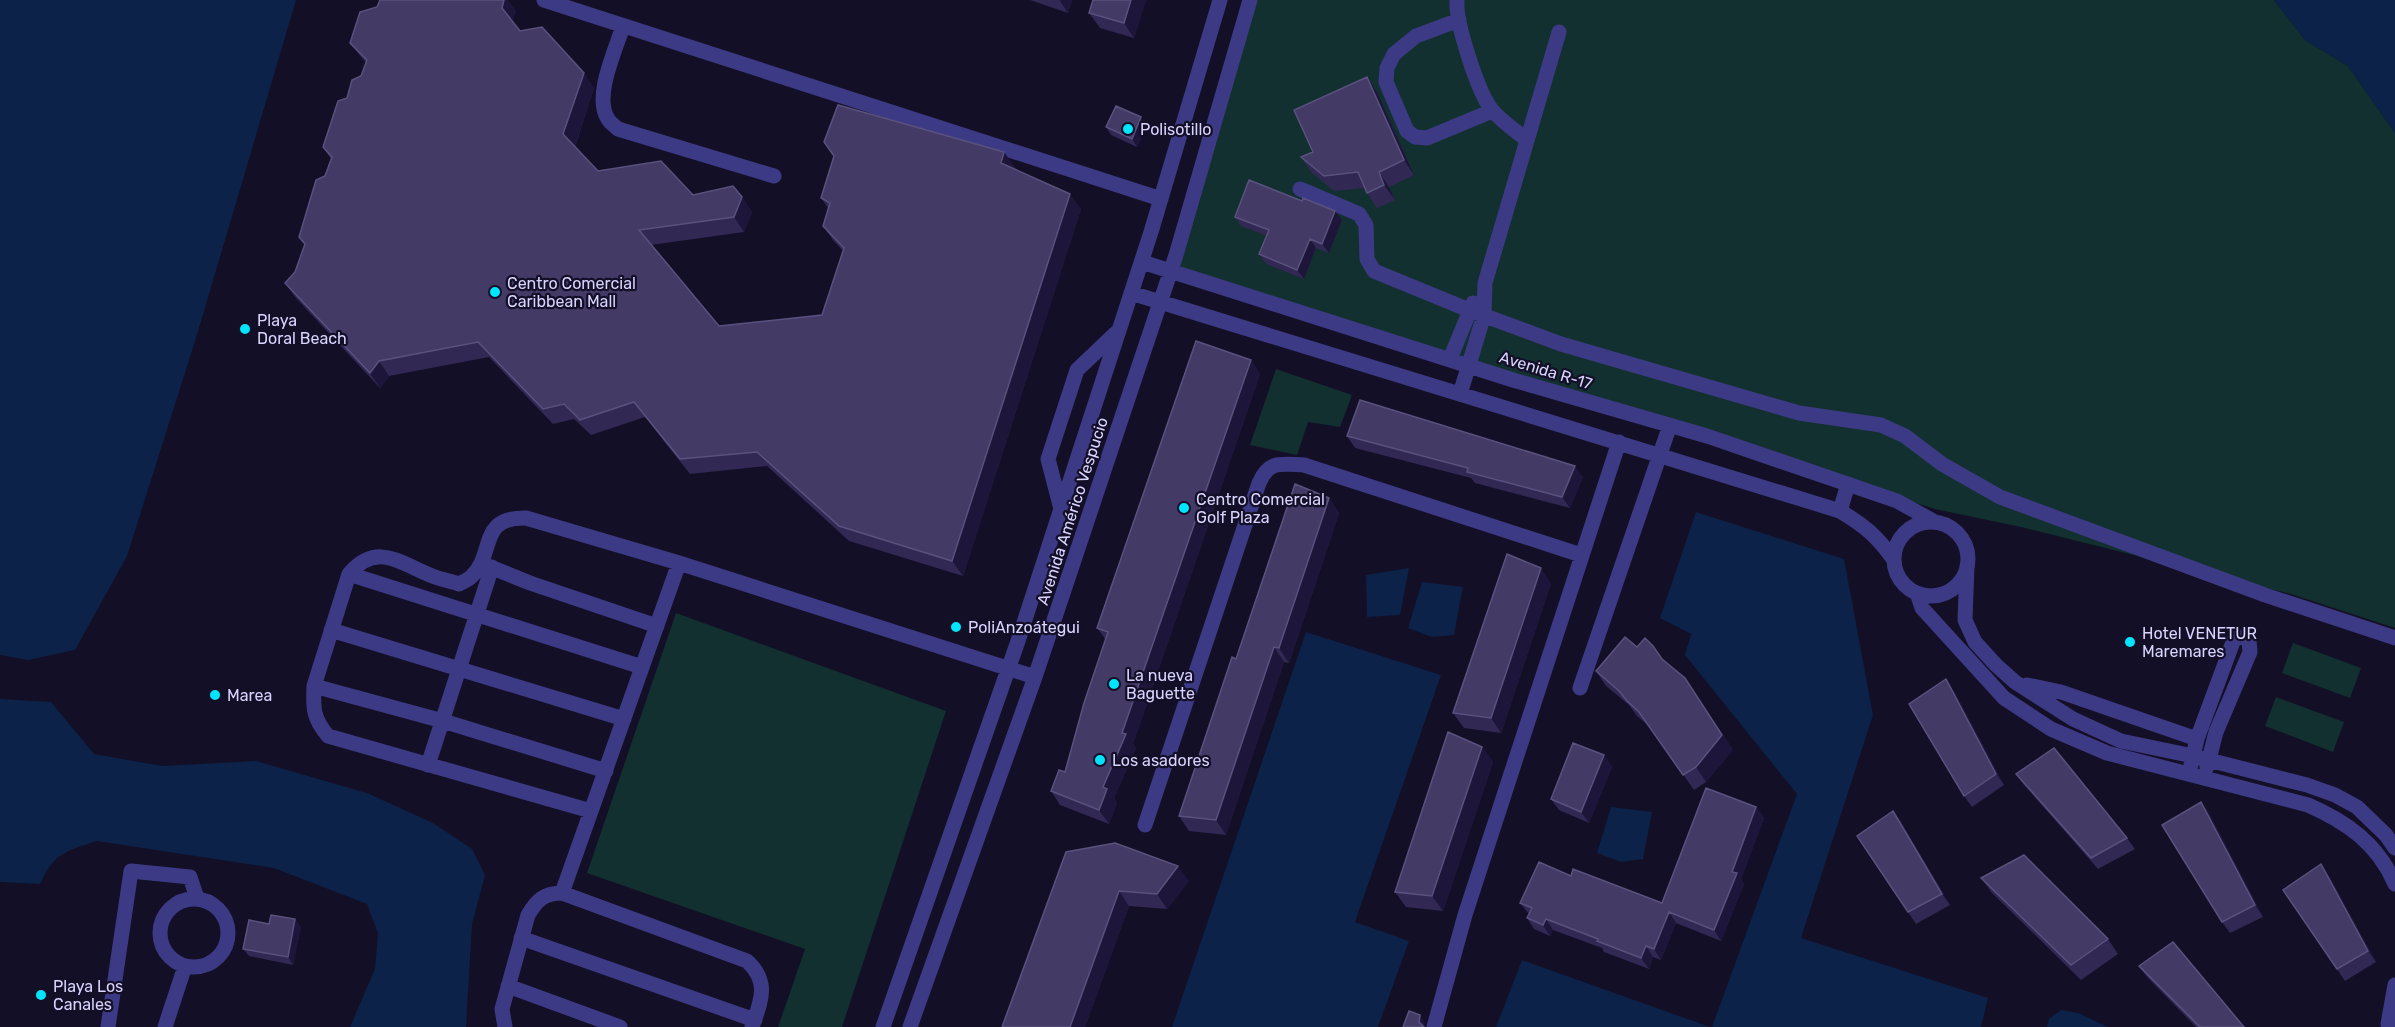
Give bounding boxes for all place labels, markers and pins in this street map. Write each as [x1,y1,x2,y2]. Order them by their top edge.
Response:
place label: Polisotillo [1140,120,1211,139]
marker: Polisotillo [1121,122,1135,136]
place label: Centro Comercial Caribbean Mall [507,274,636,311]
marker: Centro Comercial Caribbean Mall [488,285,502,299]
place label: Playa Doral Beach [257,311,347,348]
marker: Playa Doral Beach [238,322,252,336]
place label: Centro Comercial Golf Plaza [1196,490,1325,527]
marker: Centro Comercial Golf Plaza [1177,501,1191,515]
place label: PoliAnzoátegui [968,618,1080,637]
marker: PoliAnzoátegui [949,620,963,634]
place label: Hotel VENETUR Maremares [2142,624,2257,661]
marker: Hotel VENETUR Maremares [2123,635,2137,649]
place label: La nueva Baguette [1126,666,1195,703]
marker: La nueva Baguette [1107,677,1121,691]
place label: Marea [227,686,272,705]
marker: Marea [208,688,222,702]
place label: Los asadores [1112,751,1210,770]
marker: Los asadores [1093,753,1107,767]
place label: Playa Los Canales [53,977,123,1014]
marker: Playa Los Canales [34,988,48,1002]

